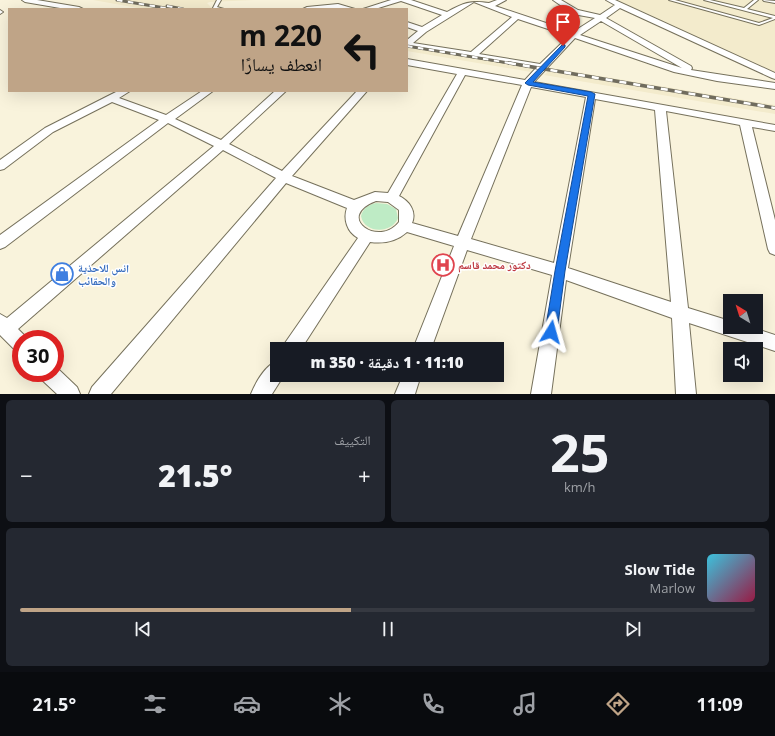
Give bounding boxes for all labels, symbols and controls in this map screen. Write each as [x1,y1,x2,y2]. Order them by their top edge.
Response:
pin [546,5,580,46]
icon: arrive [552,11,574,33]
text: 220 m [239,16,322,54]
icon: left [336,24,388,76]
text: انعطف يسارًا [241,52,322,76]
hospital icon: دكتور محمد قاسم [430,252,456,278]
place label: دكتور محمد قاسم [458,257,531,273]
place label: انس للاحذية والحقائب [78,260,129,288]
shop icon: انس للاحذية والحقائب [49,261,75,287]
north arrow [723,294,763,334]
map controls [723,294,763,382]
position arrow [530,311,572,353]
speed limit sign: 30 [12,330,64,382]
button: sound [723,342,763,382]
text: 11:10 · 1 دقيقة · 350 m [310,352,464,372]
text: 25 [550,416,609,487]
text: التكييف [334,431,371,449]
text: 21.5° [158,455,232,496]
text: − [20,460,33,490]
text: + [358,460,371,490]
text: km/h [564,478,596,496]
text: Slow Tide [625,559,695,579]
text: Marlow [650,579,695,597]
icon: previous [132,618,154,640]
icon: pause [377,618,399,640]
icon: next [622,618,644,640]
icon: filters [141,690,169,718]
icon: car [233,690,261,718]
icon: climate [326,690,354,718]
icon: phone [419,690,447,718]
icon: music [511,690,539,718]
icon: directions [604,690,632,718]
text: 21.5° [32,692,76,716]
text: 11:09 [696,692,743,716]

